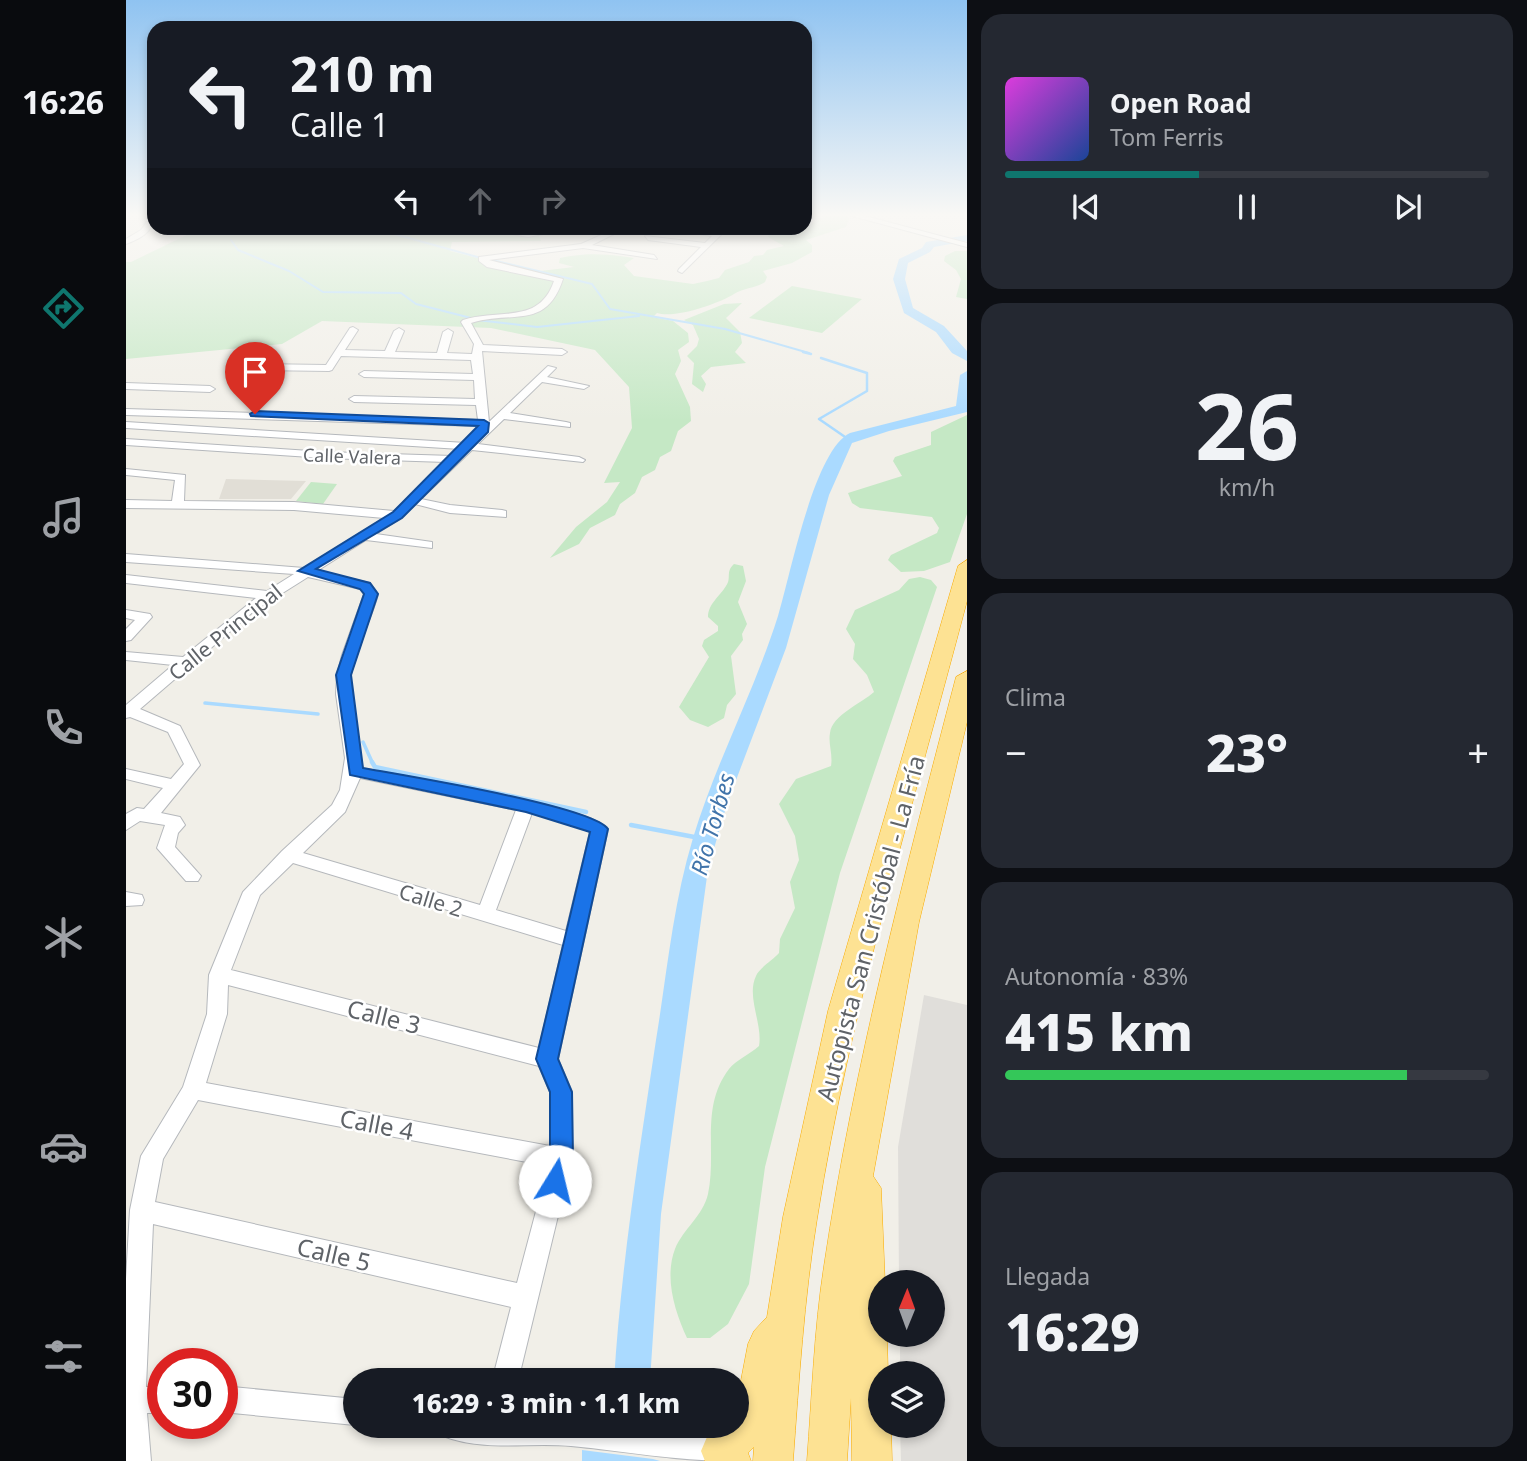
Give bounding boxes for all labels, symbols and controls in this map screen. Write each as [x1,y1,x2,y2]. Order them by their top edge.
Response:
text: 210 m [290,40,435,106]
icon: left [175,49,266,140]
text: 16:26 [22,80,104,123]
text: Open Road [1110,85,1252,121]
text: Calle 1 [290,103,389,146]
text: Tom Ferris [1110,121,1223,153]
icon: left [388,182,426,220]
icon: ahead [461,182,499,220]
icon: right [534,182,572,220]
icon: previous [1067,188,1105,226]
icon: pause [1228,188,1266,226]
icon: next [1389,188,1427,226]
icon: directions [39,284,88,333]
pin [225,342,285,414]
icon: arrive [236,353,274,391]
text: 26 [1195,363,1299,487]
street label: Calle Valera [303,442,401,470]
text: km/h [1219,471,1275,503]
icon: music [39,493,88,542]
street label: Calle Principal [162,578,288,686]
text: Clima [1005,681,1066,713]
icon: phone [39,703,88,752]
text: 23° [1206,716,1288,787]
text: − [1005,726,1027,778]
text: + [1467,726,1489,778]
street label: Autopista San Cristóbal - La Fría [808,751,932,1105]
water label: Río Torbes [682,769,742,879]
street label: Calle 2 [396,877,466,923]
icon: climate [39,913,88,962]
text: Autonomía · 83% [1005,960,1188,992]
street label: Calle 3 [344,991,424,1041]
text: 415 km [1005,995,1193,1066]
street label: Calle 4 [337,1101,417,1147]
icon: car [39,1122,88,1171]
position arrow [518,1144,592,1218]
street label: Calle 5 [294,1230,374,1278]
text: Llegada [1005,1260,1090,1292]
north arrow [868,1270,945,1348]
map controls [868,1270,945,1438]
text: 16:29 [1005,1295,1140,1366]
icon: filters [39,1332,88,1381]
speed limit sign: 30 [147,1348,238,1439]
button: layers [868,1361,945,1438]
text: 16:29 · 3 min · 1.1 km [412,1385,680,1421]

